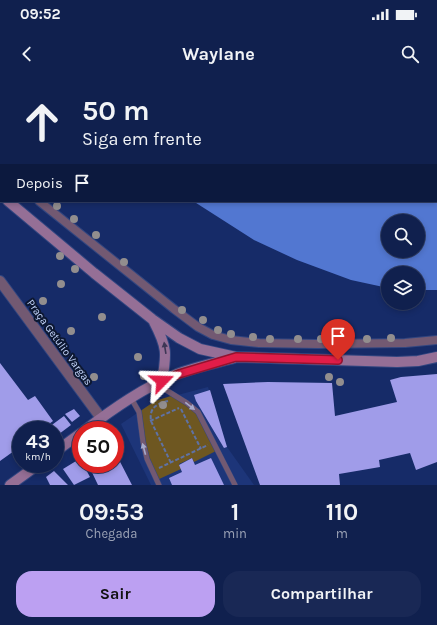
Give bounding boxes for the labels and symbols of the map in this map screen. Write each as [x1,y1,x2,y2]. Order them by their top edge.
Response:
street label: Praça Getúlio Vargas [24,297,95,388]
pin [321,319,355,360]
one-way arrow [162,342,168,355]
position arrow [141,360,183,402]
one-way arrow [184,401,195,410]
speed limit sign: 50 [72,421,124,473]
one-way arrow [141,443,147,455]

